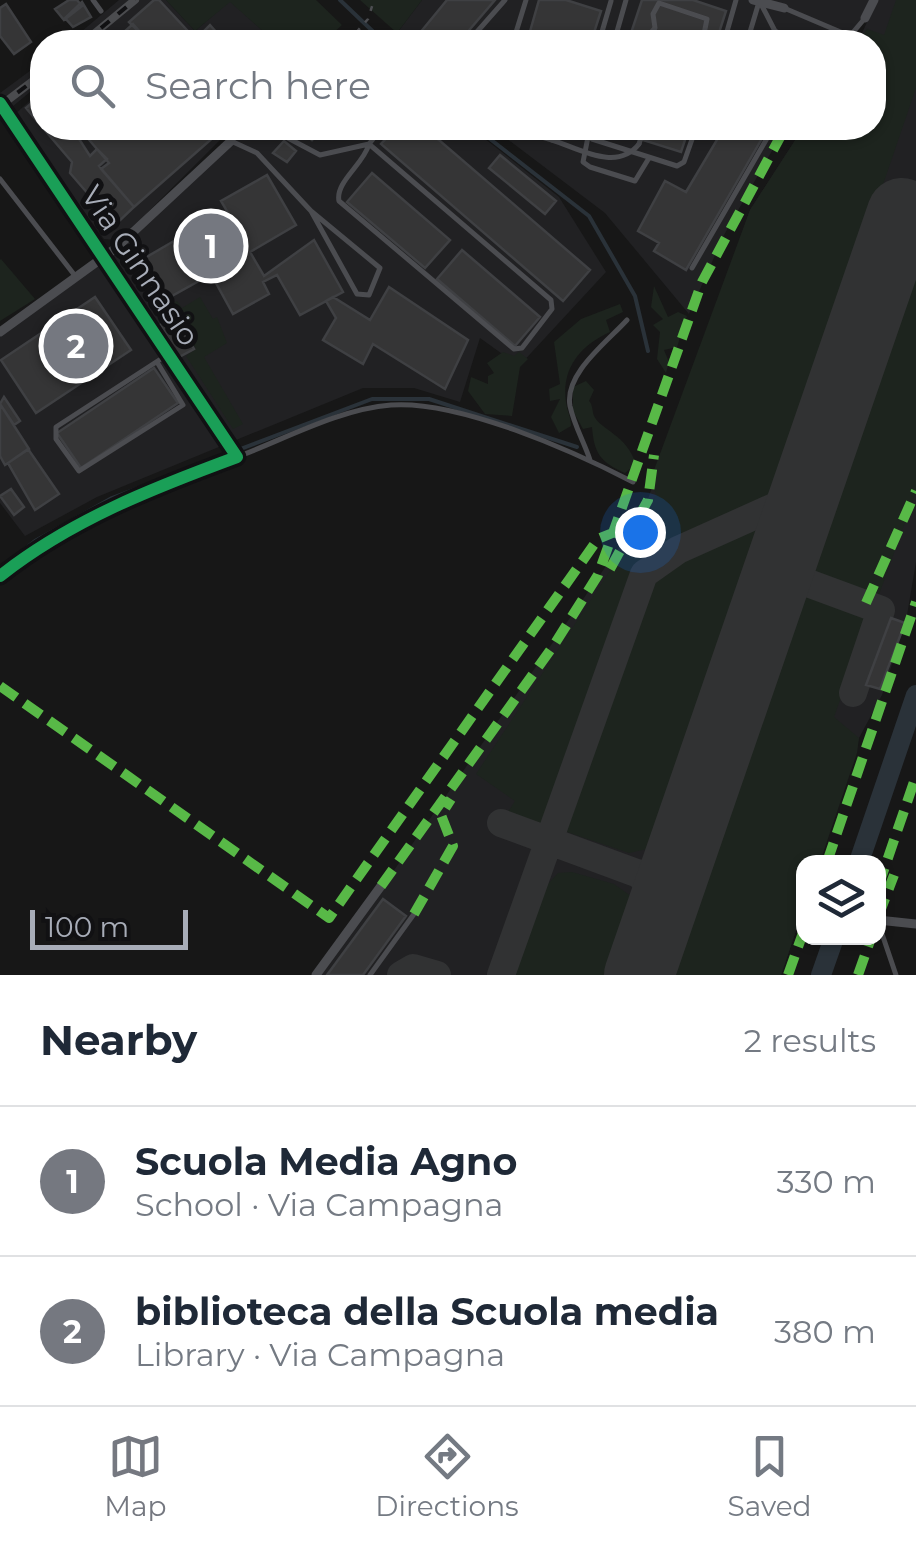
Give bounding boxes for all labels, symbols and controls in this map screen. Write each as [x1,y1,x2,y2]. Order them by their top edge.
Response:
search box [30,30,886,140]
icon: search [65,58,120,113]
text: Search here [145,62,371,109]
street label: Via Ginnasio [73,179,208,353]
pin: 1 [178,208,244,284]
pin: 2 [44,308,108,384]
your location [615,507,666,558]
map controls [796,855,886,945]
button: layers [796,855,886,945]
scale bar [30,905,188,950]
text: 100 m [45,910,129,944]
text: Nearby [40,1014,197,1066]
text: 2 results [744,1021,876,1060]
text: Scuola Media Agno [135,1138,517,1185]
text: 1 [66,1162,79,1201]
text: 330 m [777,1162,876,1201]
text: School · Via Campagna [135,1185,503,1224]
text: biblioteca della Scuola media [135,1288,719,1335]
text: 2 [63,1312,82,1351]
text: 380 m [774,1312,876,1351]
text: Library · Via Campagna [135,1335,505,1374]
tab: Map [104,1429,167,1523]
tab: Directions [375,1429,519,1523]
tab: Saved [727,1429,812,1523]

